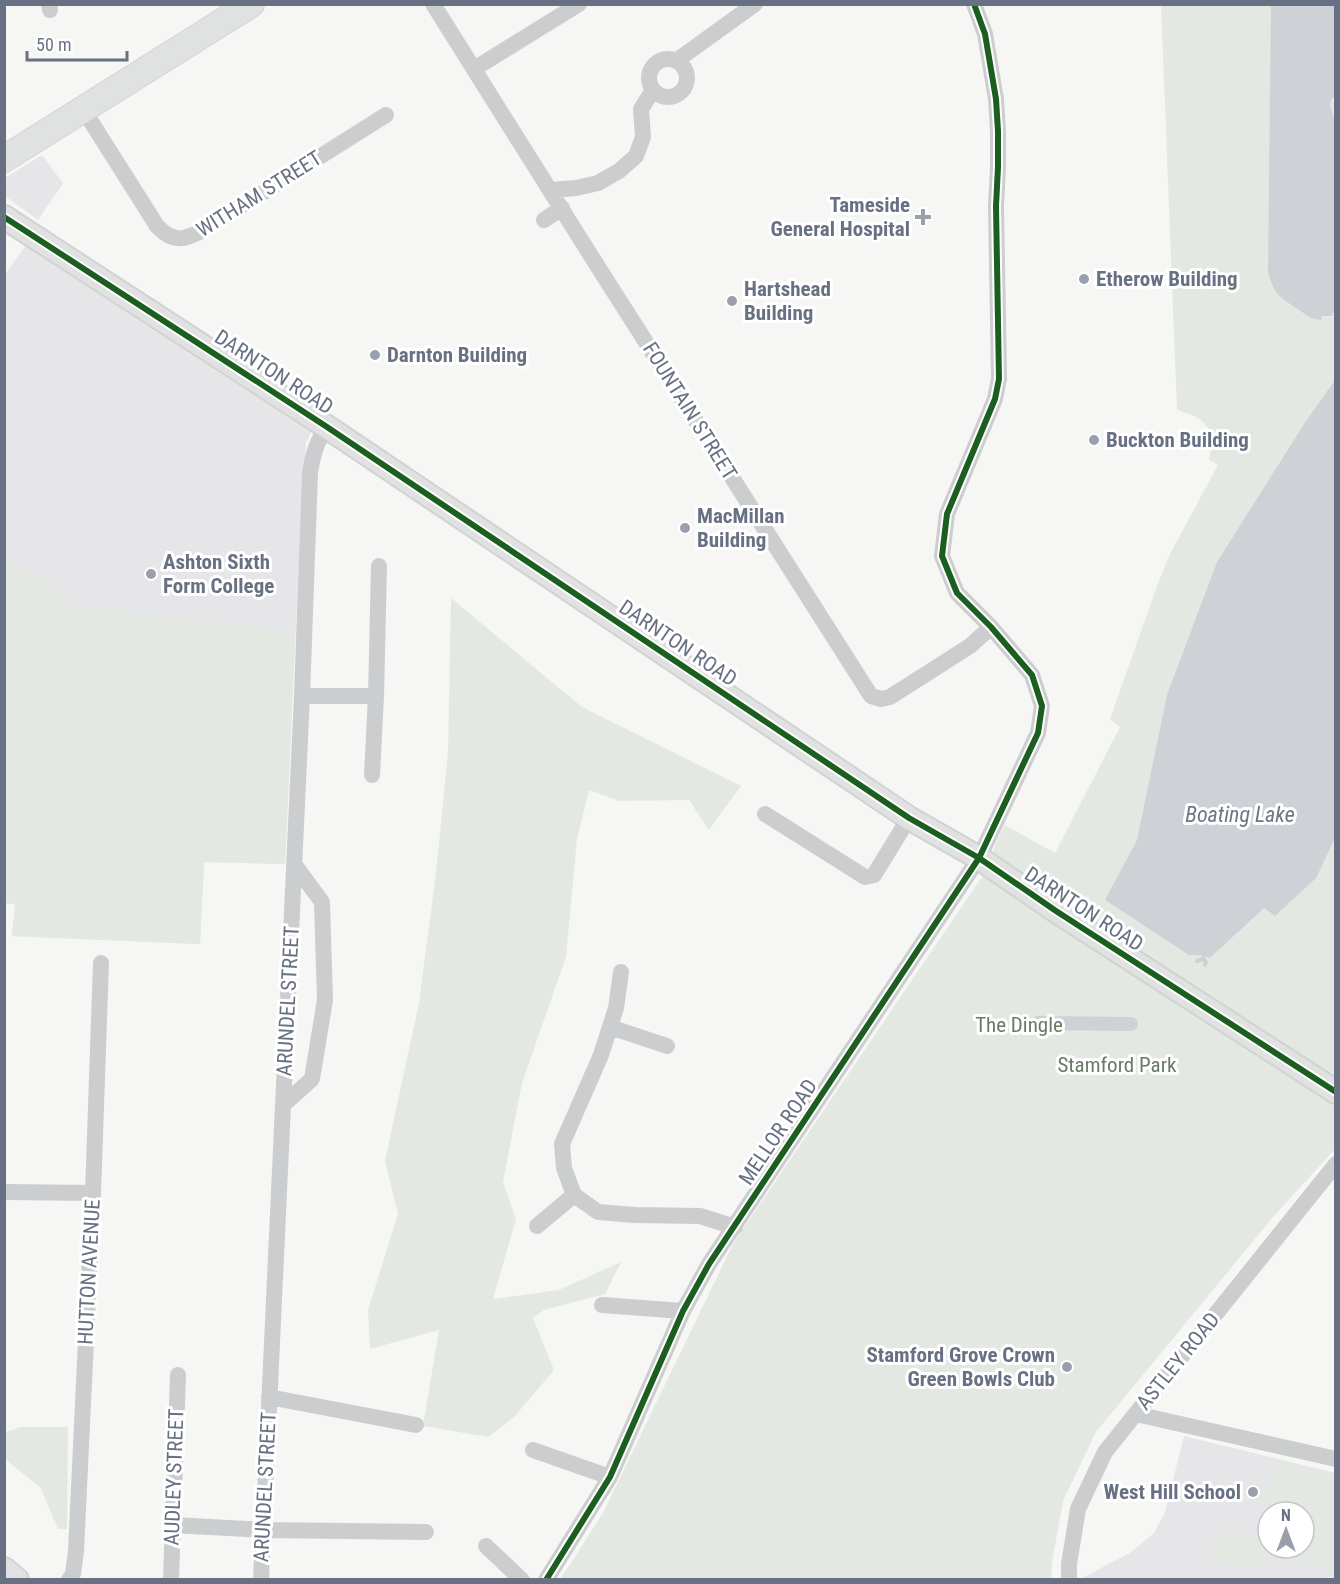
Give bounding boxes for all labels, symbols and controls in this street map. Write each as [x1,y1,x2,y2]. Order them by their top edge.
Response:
scale bar [27,24,128,62]
text: 50 m [36,34,71,55]
street label: WITHAM STREET [192,146,326,242]
place label: Tameside General Hospital [770,193,910,241]
marker: Tameside General Hospital [914,208,932,226]
place label: Etherow Building [1096,267,1238,291]
marker: Etherow Building [1077,272,1091,286]
place label: Hartshead Building [744,277,831,325]
marker: Hartshead Building [725,294,739,308]
street label: DARNTON ROAD [210,325,338,419]
street label: FOUNTAIN STREET [638,338,742,484]
place label: Darnton Building [387,343,527,367]
marker: Darnton Building [368,348,382,362]
place label: Buckton Building [1106,428,1249,452]
marker: Buckton Building [1087,433,1101,447]
place label: MacMillan Building [697,504,785,552]
marker: MacMillan Building [678,521,692,535]
place label: Ashton Sixth Form College [163,550,274,598]
marker: Ashton Sixth Form College [144,567,158,581]
street label: DARNTON ROAD [615,595,741,691]
water label: Boating Lake [1185,802,1295,827]
street label: DARNTON ROAD [1020,862,1148,956]
street label: ARUNDEL STREET [272,925,304,1077]
park label: The Dingle [975,1013,1063,1037]
park label: Stamford Park [1057,1053,1177,1077]
street label: MELLOR ROAD [734,1075,822,1189]
street label: HUTTON AVENUE [73,1199,105,1345]
street label: ASTLEY ROAD [1132,1308,1224,1414]
place label: Stamford Grove Crown Green Bowls Club [866,1343,1055,1391]
marker: Stamford Grove Crown Green Bowls Club [1060,1360,1074,1374]
street label: AUDLEY STREET [160,1408,188,1546]
street label: ARUNDEL STREET [249,1411,281,1563]
place label: West Hill School [1104,1480,1241,1504]
marker: West Hill School [1246,1485,1260,1499]
north arrow [1256,1500,1316,1560]
text: N [1281,1506,1291,1525]

